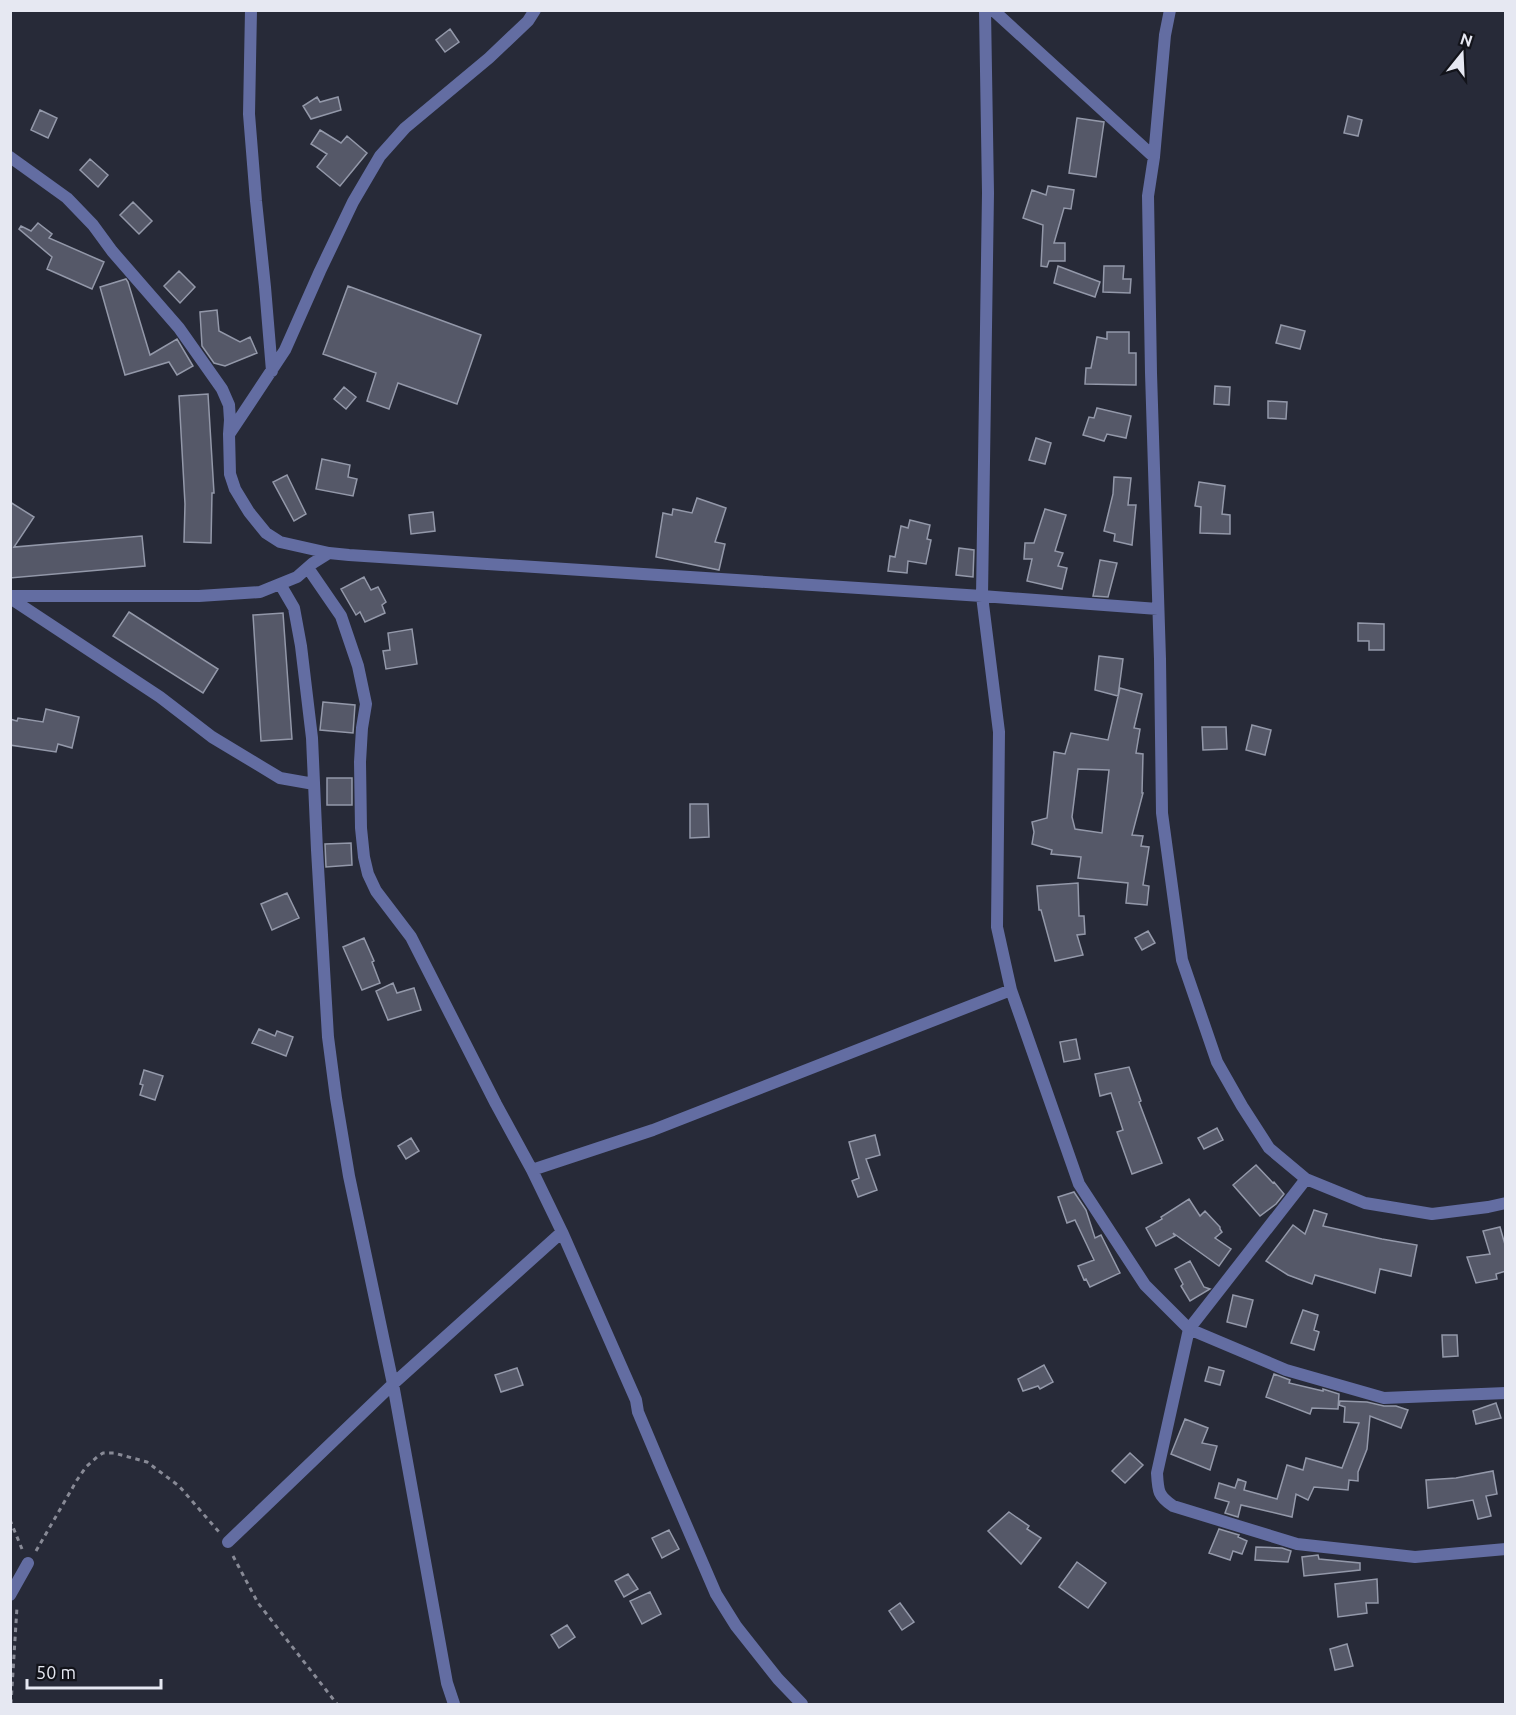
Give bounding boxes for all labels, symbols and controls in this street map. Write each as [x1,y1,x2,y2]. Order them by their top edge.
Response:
north arrow [1432,24,1492,84]
text: N [1458,29,1475,50]
scale bar [27,1652,160,1690]
text: 50 m [36,1662,76,1682]

